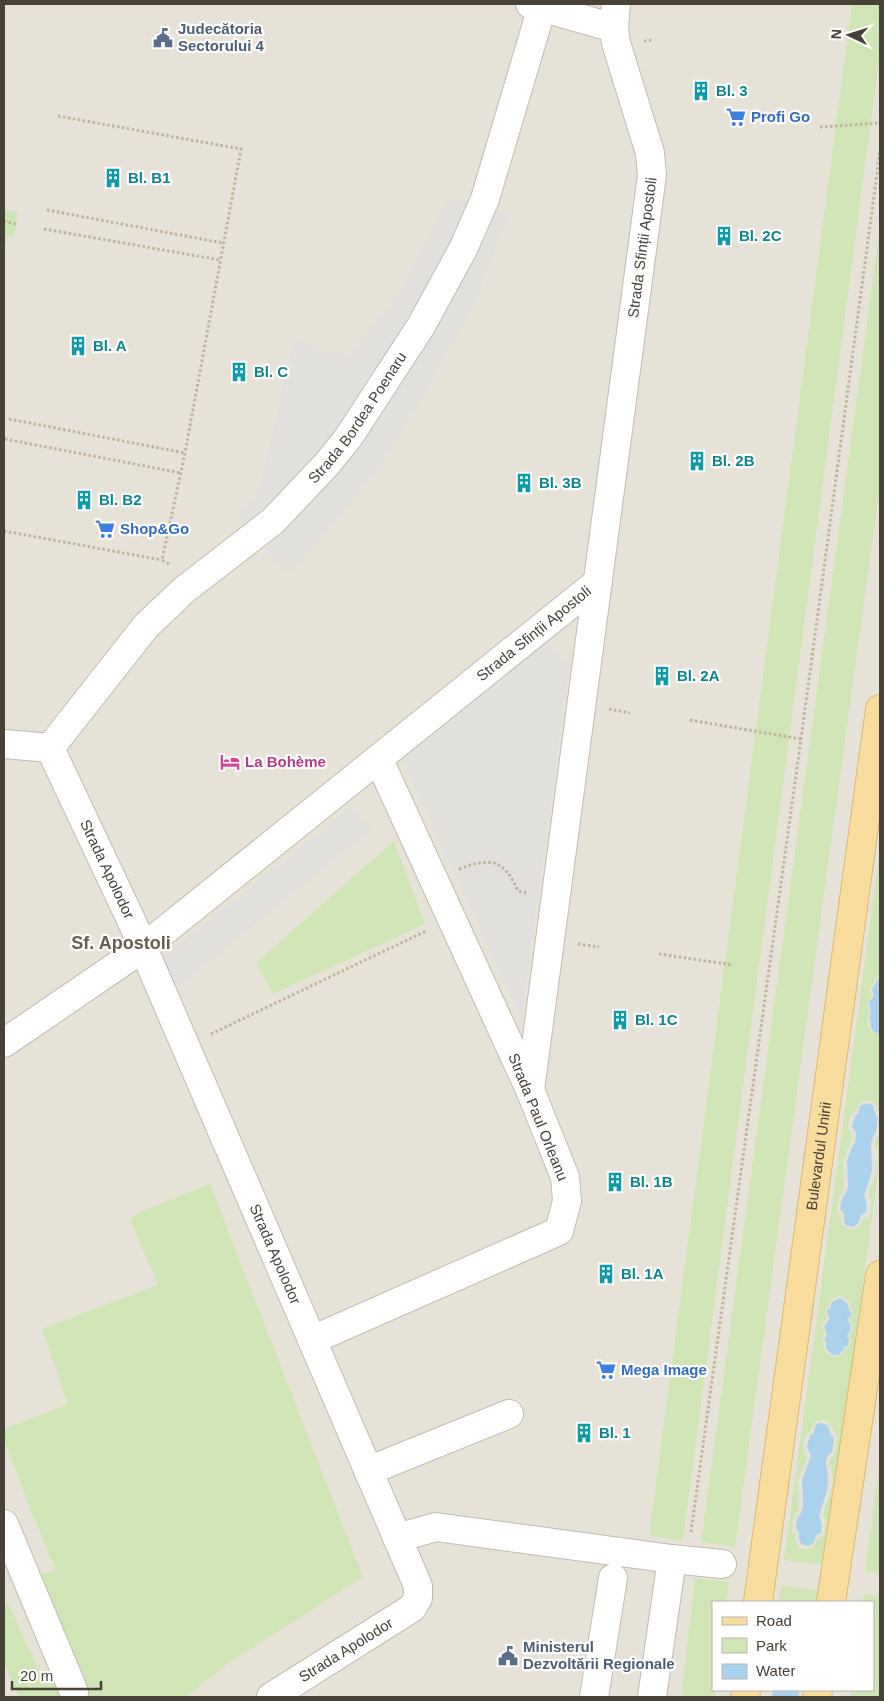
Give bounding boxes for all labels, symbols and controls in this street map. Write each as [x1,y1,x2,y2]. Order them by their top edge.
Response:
north arrow [824,10,874,60]
place label: Judecătoria Sectorului 4 [178,20,265,54]
public building icon: Judecătoria Sectorului 4 [152,27,174,49]
text: N [828,28,844,40]
building icon: Bl. 3 [690,80,712,102]
place label: Bl. 3 [716,82,748,99]
supermarket icon: Profi Go [725,106,747,128]
place label: Profi Go [751,108,810,125]
building icon: Bl. B1 [102,167,124,189]
place label: Bl. B1 [128,169,171,186]
street label: Strada Sfinții Apostoli [624,176,660,319]
building icon: Bl. 2C [713,225,735,247]
place label: Bl. 2C [739,227,782,244]
building icon: Bl. A [67,335,89,357]
place label: Bl. A [93,337,127,354]
street label: Strada Bordea Poenaru [304,349,410,487]
building icon: Bl. C [228,361,250,383]
place label: Bl. C [254,363,288,380]
building icon: Bl. 2B [686,450,708,472]
place label: Bl. 2B [712,452,755,469]
building icon: Bl. 3B [513,472,535,494]
place label: Bl. 3B [539,474,582,491]
building icon: Bl. B2 [73,489,95,511]
place label: Bl. B2 [99,491,142,508]
supermarket icon: Shop&Go [94,518,116,540]
place label: Shop&Go [120,520,189,537]
street label: Strada Sfinții Apostoli [473,582,594,684]
building icon: Bl. 2A [651,665,673,687]
place label: Bl. 2A [677,667,720,684]
hotel icon: La Bohème [219,751,241,773]
place label: La Bohème [245,753,326,770]
street label: Strada Apolodor [77,817,138,921]
district label: Sf. Apostoli [71,933,171,953]
building icon: Bl. 1C [609,1009,631,1031]
place label: Bl. 1C [635,1011,678,1028]
street label: Strada Paul Orleanu [505,1051,572,1183]
street label: Bulevardul Unirii [803,1101,834,1211]
building icon: Bl. 1B [604,1171,626,1193]
place label: Bl. 1B [630,1173,673,1190]
street label: Strada Apolodor [246,1201,305,1307]
building icon: Bl. 1A [595,1263,617,1285]
place label: Bl. 1A [621,1265,664,1282]
supermarket icon: Mega Image [595,1359,617,1381]
place label: Mega Image [621,1361,707,1378]
building icon: Bl. 1 [573,1422,595,1444]
place label: Bl. 1 [599,1424,631,1441]
legend [712,1601,874,1691]
text: Road [756,1612,792,1629]
street label: Strada Apolodor [296,1614,396,1685]
text: Park [756,1637,787,1654]
place label: Ministerul Dezvoltării Regionale [523,1638,675,1672]
public building icon: Ministerul Dezvoltării Regionale [497,1645,519,1667]
scale bar [12,1658,101,1690]
text: Water [756,1662,795,1679]
text: 20 m [20,1667,53,1684]

